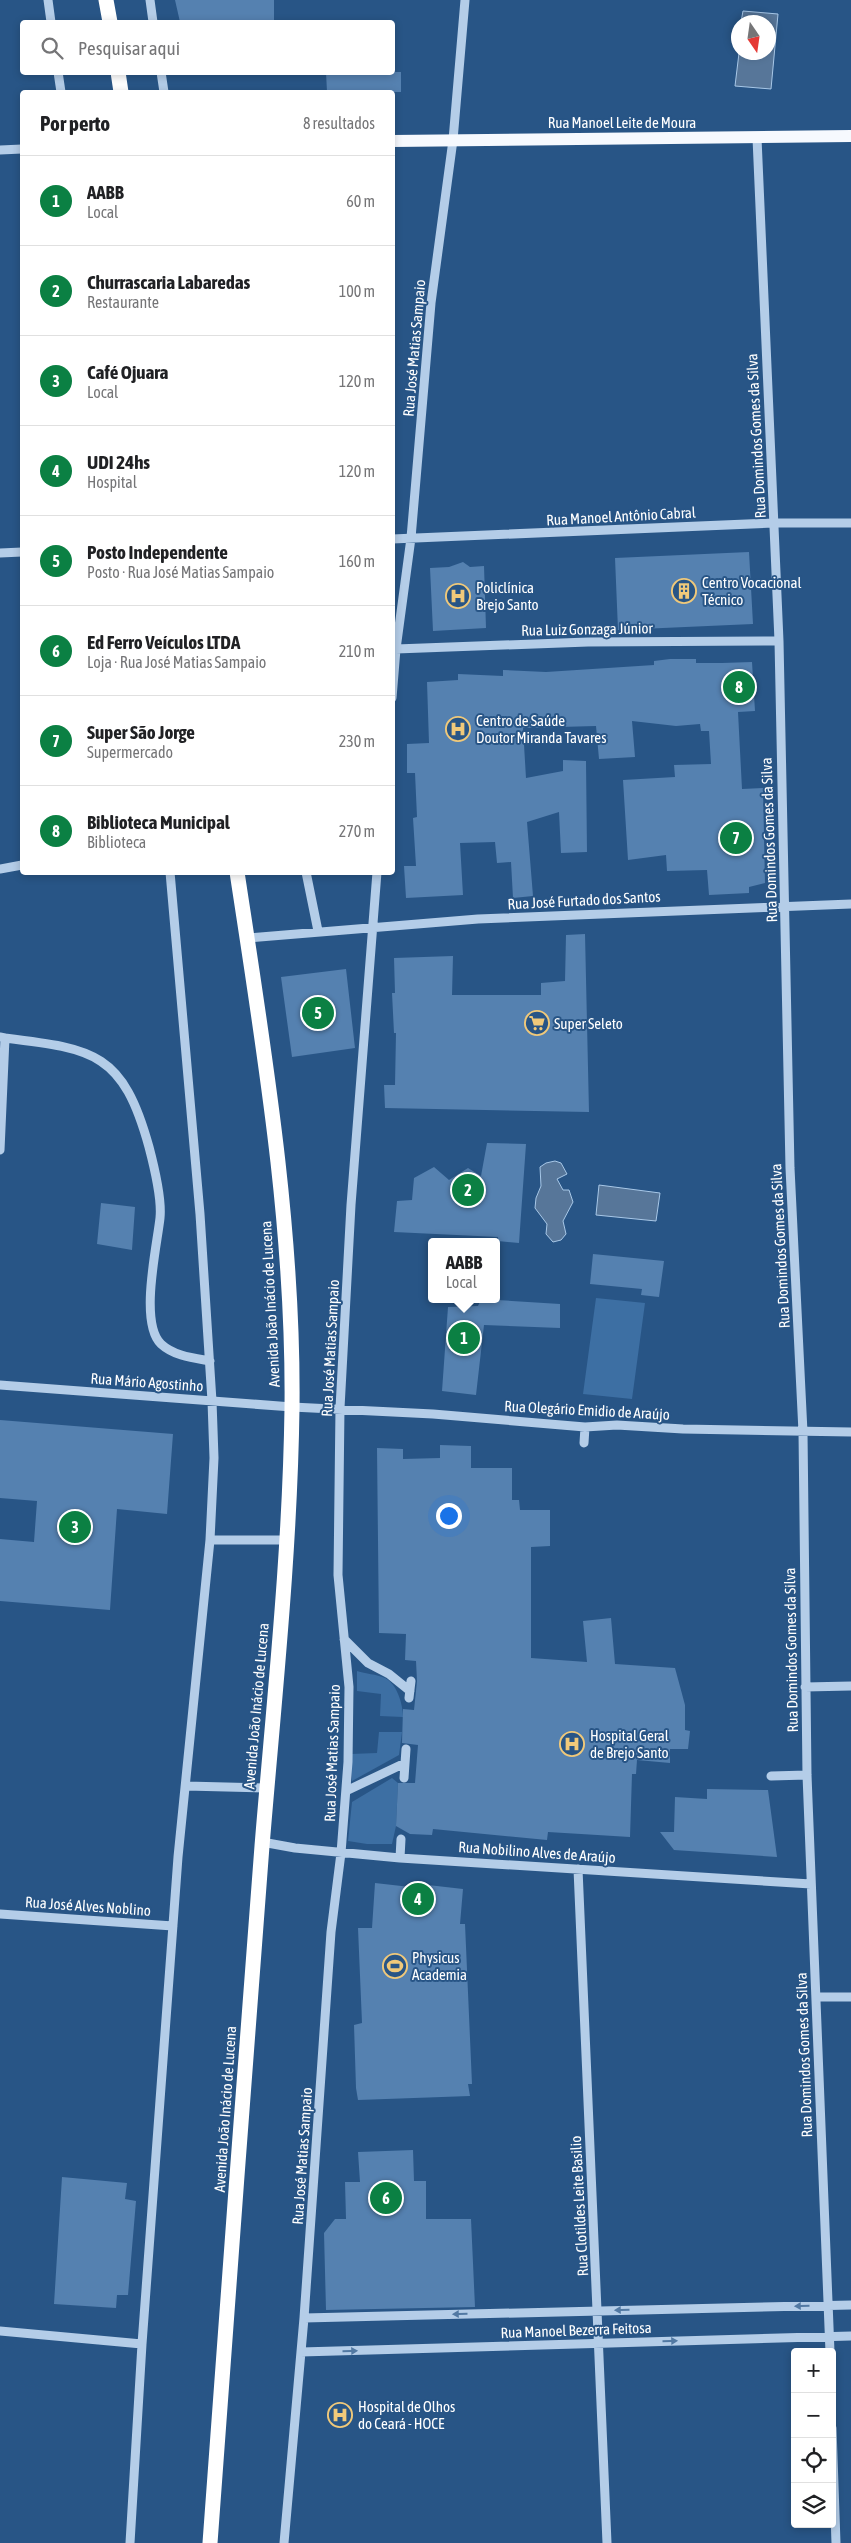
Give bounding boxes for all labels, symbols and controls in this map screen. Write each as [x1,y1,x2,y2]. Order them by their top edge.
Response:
north arrow [731,15,776,60]
search box [20,20,395,75]
icon: search [38,34,66,62]
text: Pesquisar aqui [78,37,180,59]
text: Por perto [40,111,110,135]
text: 8 resultados [303,114,375,132]
street label: Rua Manoel Leite de Moura [548,114,696,131]
text: AABB [87,181,124,203]
text: 1 [52,192,60,210]
text: 60 m [346,192,375,210]
text: Local [87,203,118,221]
text: Churrascaria Labaredas [87,271,250,293]
street label: Rua José Matias Sampaio [400,279,428,417]
text: 2 [52,282,60,300]
text: 100 m [339,282,375,300]
text: Restaurante [87,293,159,311]
street label: Rua Domindos Gomes da Silva [743,353,769,519]
text: Café Ojuara [87,361,168,383]
text: 3 [52,372,60,390]
text: 120 m [339,372,375,390]
text: Local [87,383,118,401]
text: UDI 24hs [87,451,150,473]
text: 4 [52,462,60,480]
text: 120 m [339,462,375,480]
text: Hospital [87,473,137,491]
street label: Rua Manoel Antônio Cabral [546,504,696,528]
text: Posto Independente [87,541,228,563]
text: 5 [52,552,60,570]
text: 160 m [339,552,375,570]
text: Posto · Rua José Matias Sampaio [87,563,274,581]
place label: Centro Vocacional Técnico [702,574,801,608]
building icon: Centro Vocacional Técnico [671,578,697,604]
place label: Policlínica Brejo Santo [476,579,539,613]
hospital icon: Policlínica Brejo Santo [445,583,471,609]
street label: Rua Luiz Gonzaga Júnior [521,619,654,639]
text: Ed Ferro Veículos LTDA [87,631,240,653]
text: 6 [52,642,60,660]
text: 210 m [339,642,375,660]
text: Loja · Rua José Matias Sampaio [87,653,266,671]
pin: 8 [723,668,755,706]
place label: Centro de Saúde Doutor Miranda Tavares [476,712,606,746]
hospital icon: Centro de Saúde Doutor Miranda Tavares [445,716,471,742]
text: Super São Jorge [87,721,195,743]
text: 7 [52,732,60,750]
text: 230 m [339,732,375,750]
text: Supermercado [87,743,173,761]
street label: Rua Domindos Gomes da Silva [758,757,780,923]
text: Biblioteca Municipal [87,811,230,833]
pin: 7 [720,819,752,857]
text: 8 [52,822,60,840]
text: 270 m [339,822,375,840]
text: Biblioteca [87,833,146,851]
street label: Rua José Furtado dos Santos [507,888,661,912]
pin: 5 [302,994,334,1032]
supermarket icon: Super Seleto [524,1010,550,1036]
place label: Super Seleto [554,1015,623,1032]
street label: Rua Domindos Gomes da Silva [767,1163,793,1329]
pin: 2 [452,1171,484,1209]
street label: Avenida João Inácio de Lucena [257,1220,283,1388]
popup [428,1238,500,1303]
text: AABB [446,1251,482,1273]
text: Local [446,1273,477,1291]
street label: Rua José Matias Sampaio [318,1279,342,1417]
pin: 1 [448,1319,480,1357]
street label: Rua Mário Agostinho [90,1370,204,1394]
street label: Rua Olegário Emidio de Araújo [504,1397,670,1423]
your location [436,1503,462,1529]
pin: 3 [59,1508,91,1546]
street label: Rua Domindos Gomes da Silva [781,1567,801,1733]
street label: Avenida João Inácio de Lucena [240,1622,272,1790]
street label: Rua José Matias Sampaio [321,1684,343,1822]
place label: Hospital Geral de Brejo Santo [590,1727,669,1761]
hospital icon: Hospital Geral de Brejo Santo [559,1731,585,1757]
street label: Rua Nobilino Alves de Araújo [458,1838,616,1866]
pin: 4 [402,1880,434,1918]
street label: Rua José Alves Noblino [25,1893,151,1919]
place label: Physicus Academia [412,1949,467,1983]
sports icon: Physicus Academia [382,1953,408,1979]
street label: Rua Domindos Gomes da Silva [793,1972,815,2138]
street label: Avenida João Inácio de Lucena [211,2025,239,2193]
street label: Rua José Matias Sampaio [289,2087,315,2225]
street label: Rua Clotildes Leite Basilio [567,2135,591,2277]
pin: 6 [370,2179,402,2217]
one-way arrow [794,2302,810,2310]
one-way arrow [614,2306,630,2314]
one-way arrow [452,2310,468,2318]
street label: Rua Manoel Bezerra Feitosa [500,2319,652,2341]
one-way arrow [662,2337,678,2345]
one-way arrow [342,2347,358,2355]
map controls [791,2348,836,2528]
button: + [791,2348,836,2393]
button: − [791,2393,836,2438]
place label: Hospital de Olhos do Ceará - HOCE [358,2398,455,2432]
hospital icon: Hospital de Olhos do Ceará - HOCE [327,2402,353,2428]
button: locate [791,2438,836,2483]
button: layers [791,2483,836,2528]

